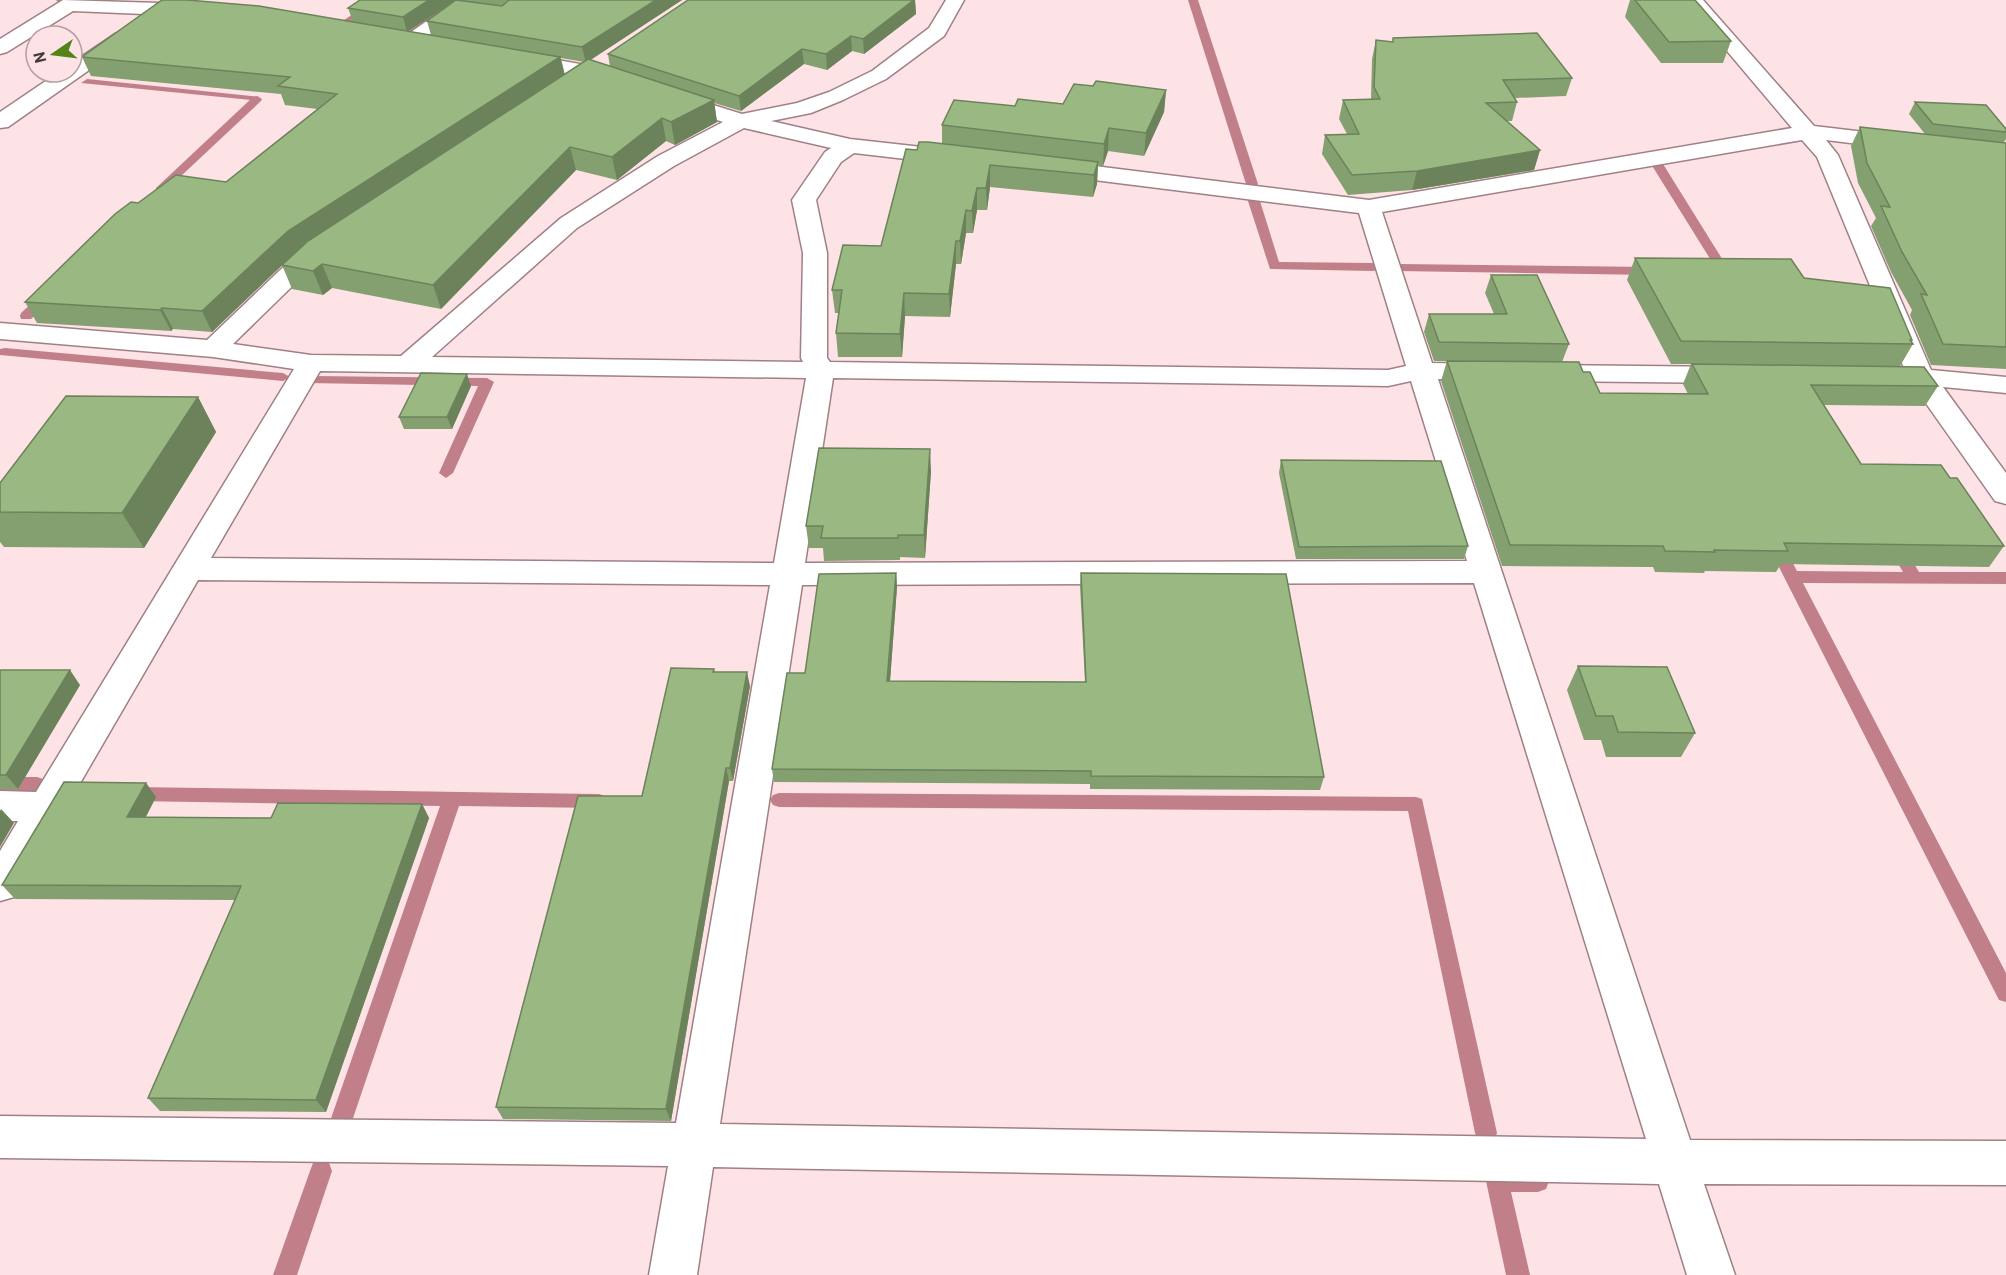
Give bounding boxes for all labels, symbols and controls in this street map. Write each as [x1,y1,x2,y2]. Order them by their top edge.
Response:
north arrow [24,24,84,84]
text: N [28,50,49,65]

